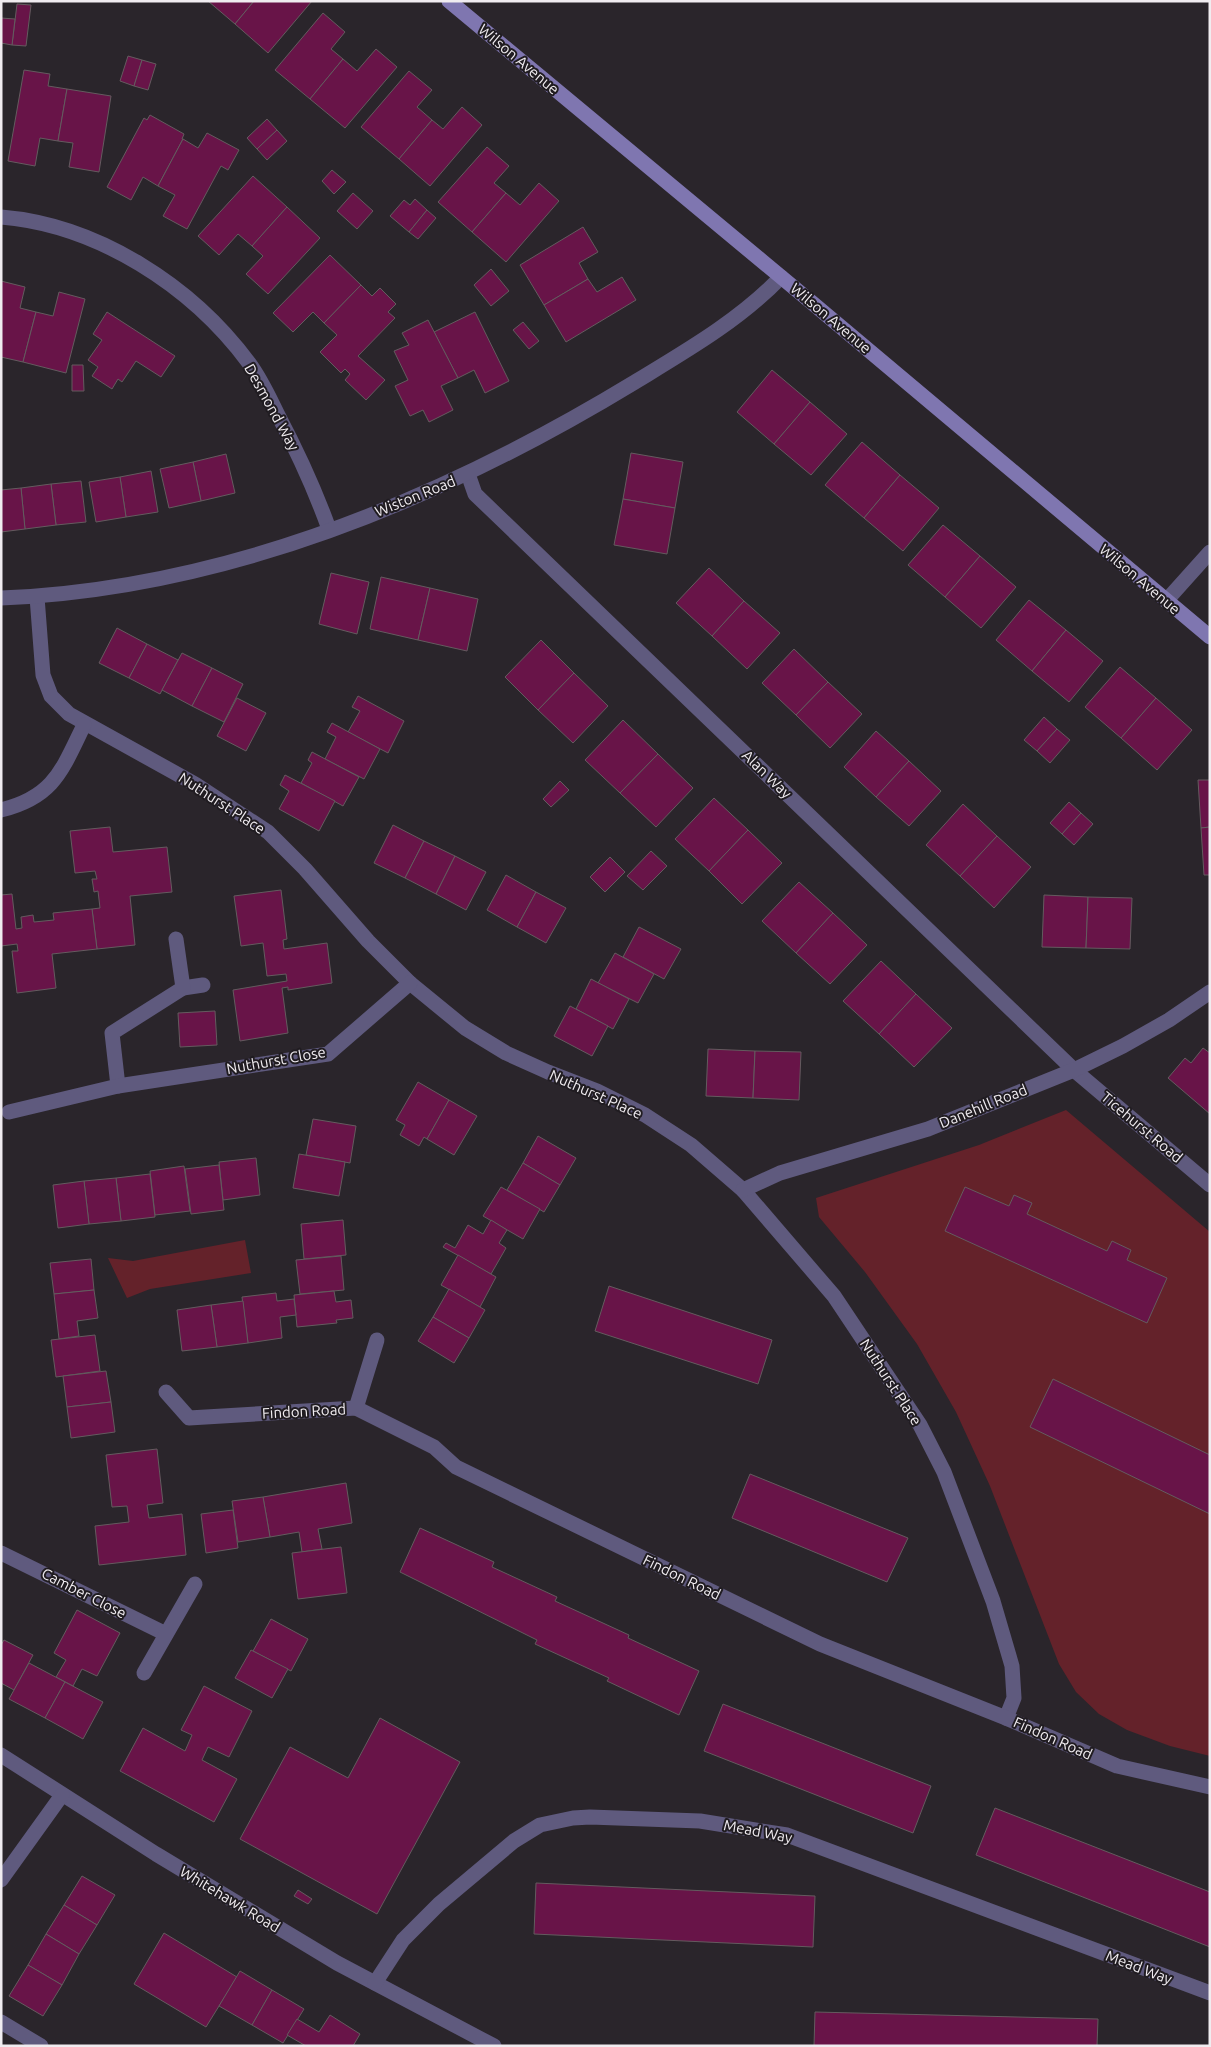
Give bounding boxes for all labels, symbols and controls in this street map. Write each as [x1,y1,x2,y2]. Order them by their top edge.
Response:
street label: Wilson Avenue [475,20,563,98]
street label: Wilson Avenue [787,279,875,357]
street label: Desmond Way [241,361,303,453]
street label: Wiston Road [372,472,458,520]
street label: Wilson Avenue [1096,540,1184,618]
street label: Alan Way [739,746,795,802]
street label: Nuthurst Place [176,769,268,837]
street label: Nuthurst Close [225,1043,327,1077]
street label: Nuthurst Place [547,1066,645,1122]
street label: Danehill Road [937,1081,1029,1131]
street label: Ticehurst Road [1098,1088,1186,1166]
street label: Nuthurst Place [857,1336,925,1428]
street label: Findon Road [261,1400,347,1422]
street label: Findon Road [640,1551,724,1603]
street label: Camber Close [39,1564,129,1622]
street label: Findon Road [1011,1713,1095,1763]
street label: Mead Way [722,1816,794,1846]
street label: Whitehawk Road [177,1862,283,1936]
street label: Mead Way [1103,1947,1175,1987]

